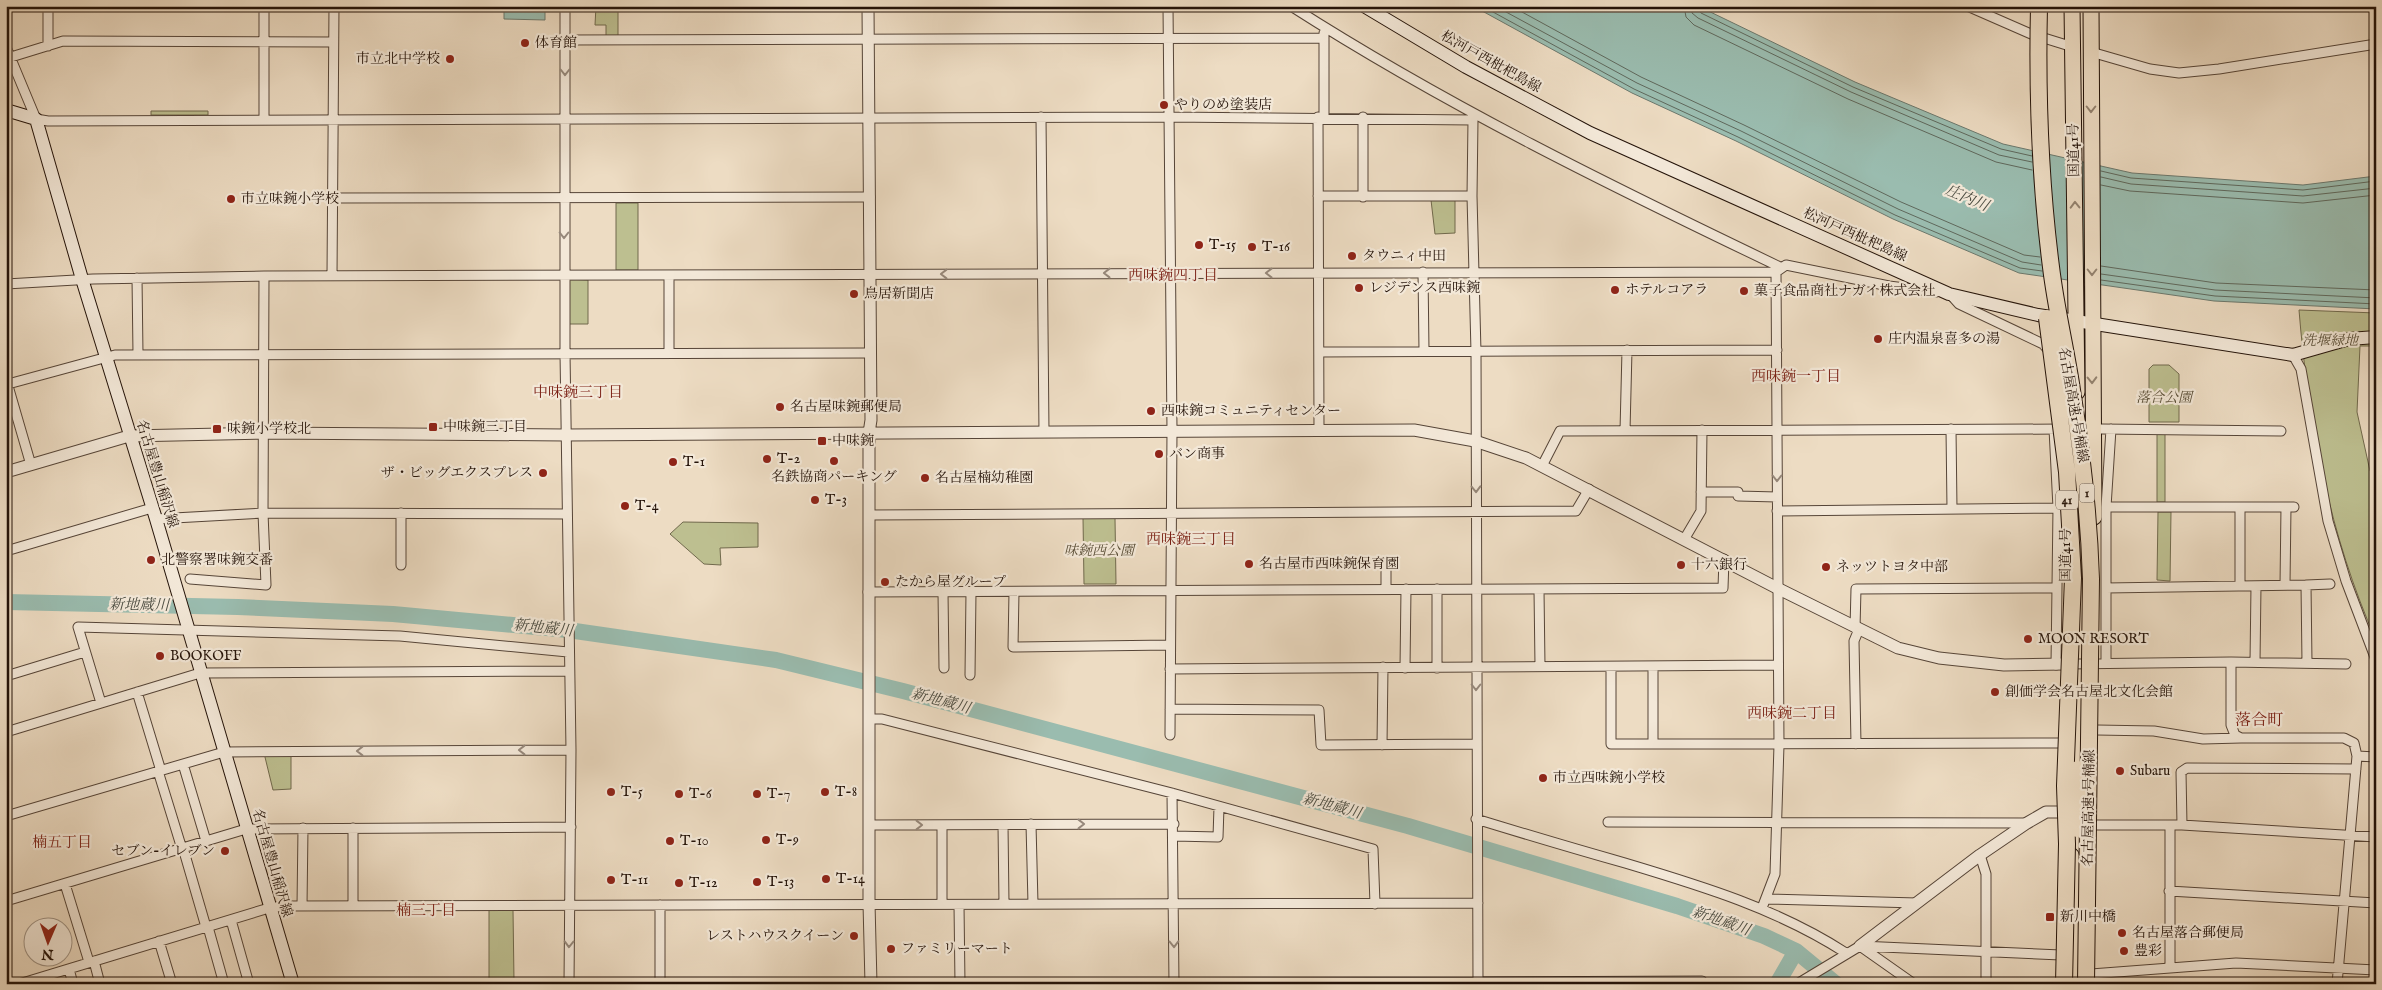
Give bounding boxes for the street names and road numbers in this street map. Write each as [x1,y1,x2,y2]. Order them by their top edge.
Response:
street label: 松河戸西枇杷島線 [1438,27,1544,97]
street label: 国道41号 [2065,123,2083,177]
street label: 松河戸西枇杷島線 [1800,204,1910,266]
street label: 名古屋高速1号楠線 [2054,346,2092,464]
street label: 名古屋豊山稲沢線 [132,418,182,530]
road number: 1 [2080,483,2094,502]
road number: 41 [2056,490,2078,510]
street label: 国道41号 [2057,528,2075,582]
street label: 名古屋高速1号楠線 [2079,749,2099,867]
street label: 名古屋豊山稲沢線 [248,807,296,919]

